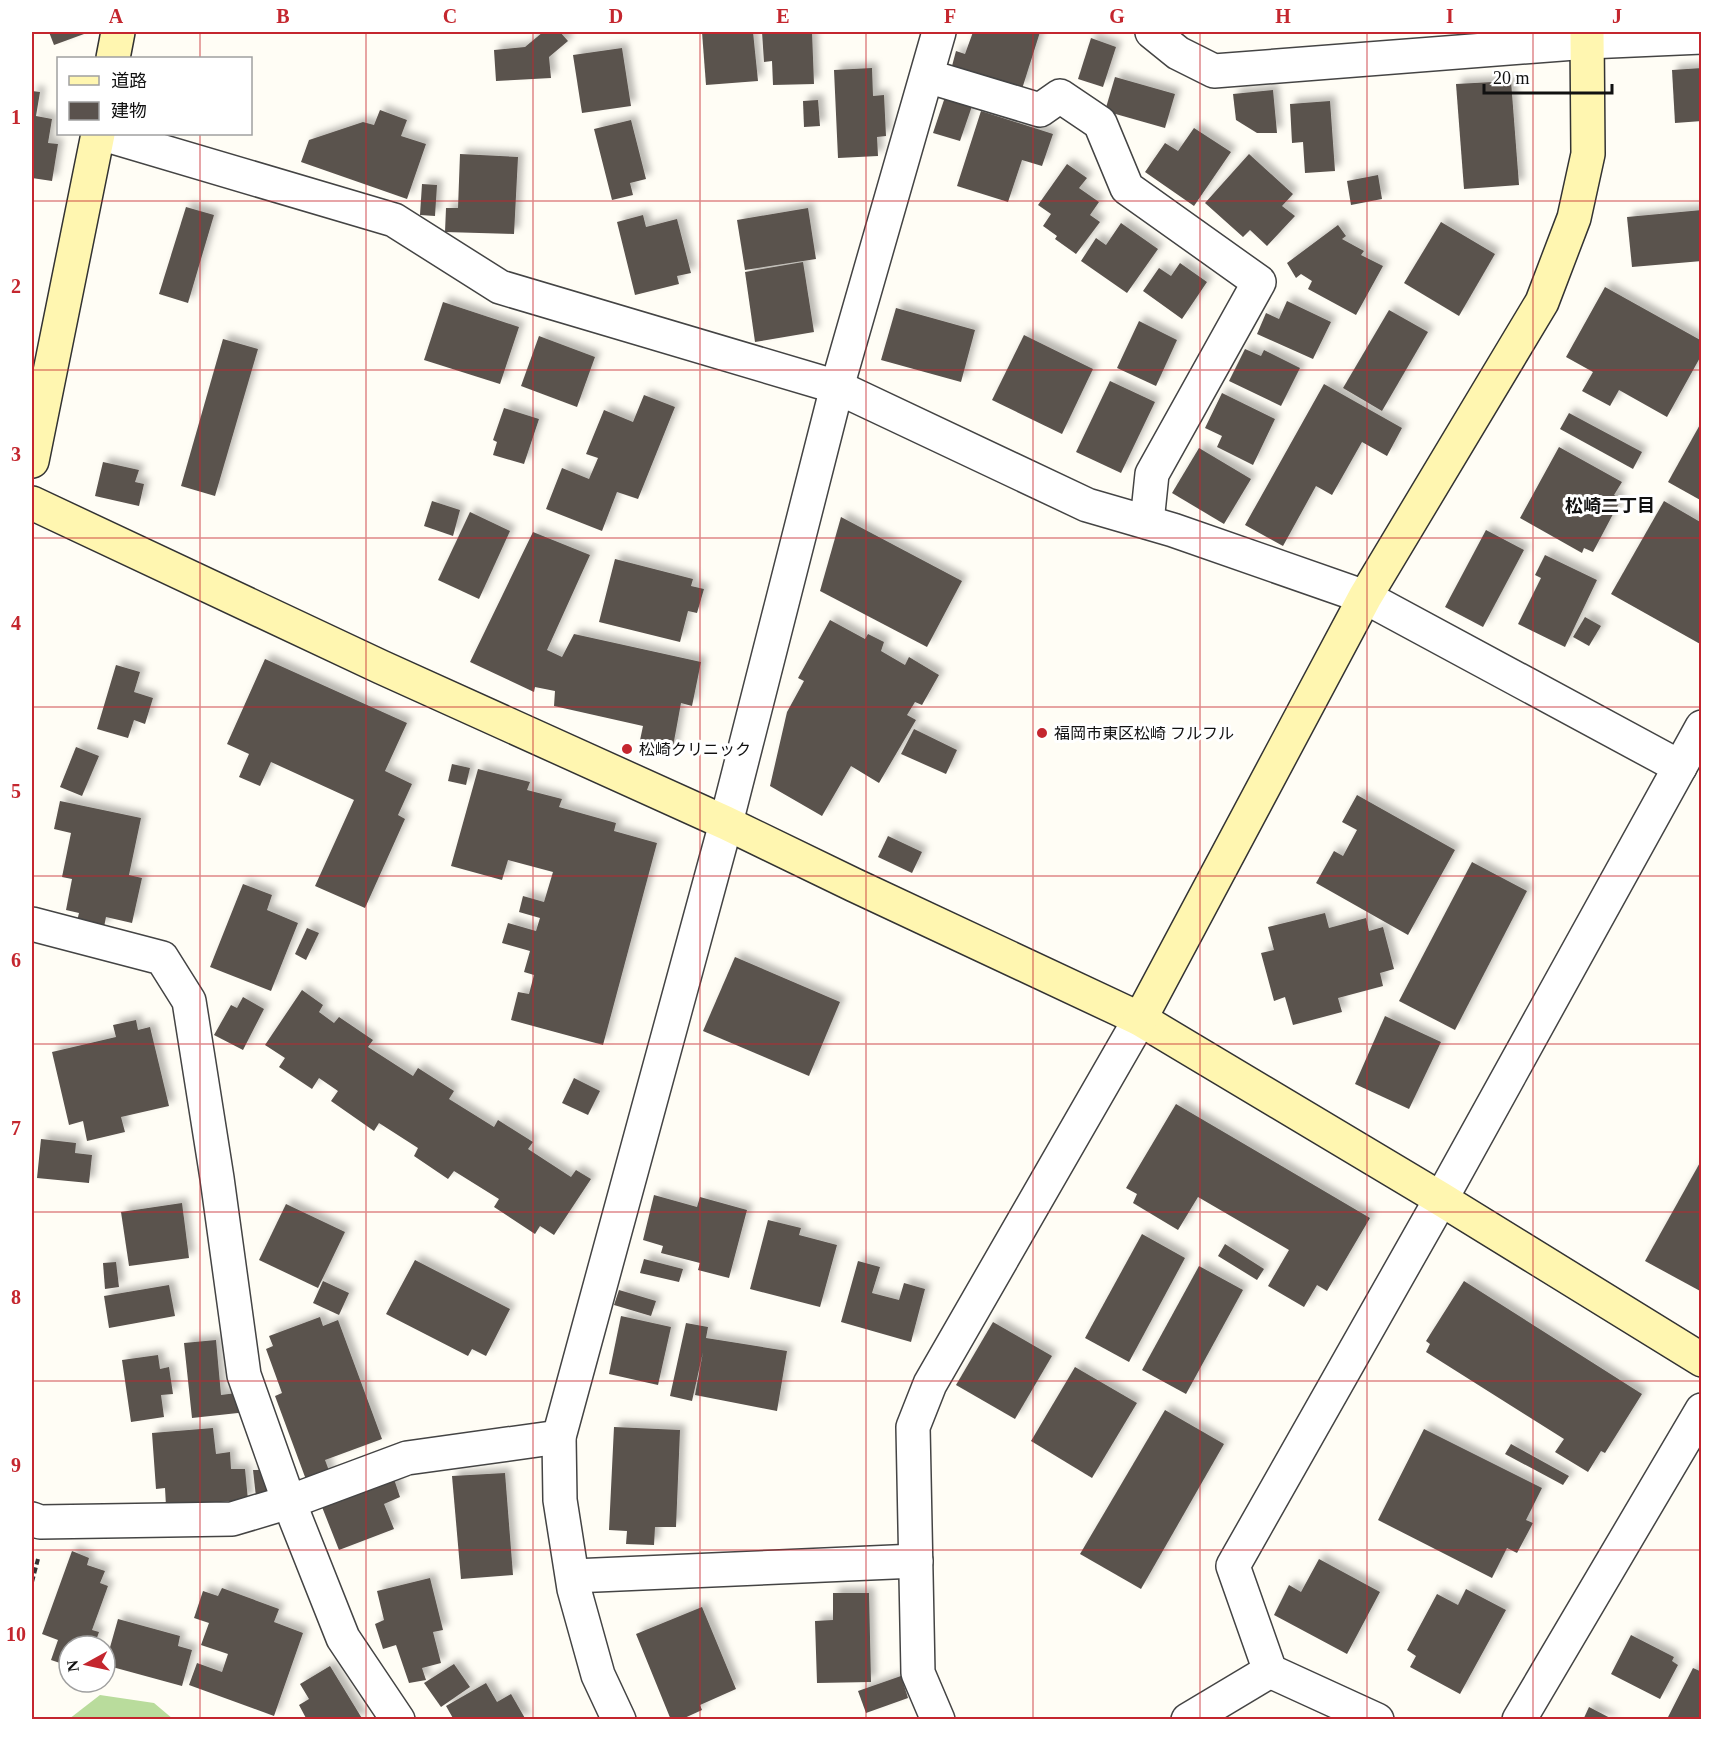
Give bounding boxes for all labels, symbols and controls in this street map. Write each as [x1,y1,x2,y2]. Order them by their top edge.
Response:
text: A [109,5,124,27]
text: B [276,5,290,27]
text: C [443,5,457,27]
text: D [609,5,623,27]
text: E [776,5,790,27]
text: F [944,5,956,27]
text: G [1109,5,1125,27]
text: H [1275,5,1291,27]
text: I [1446,5,1454,27]
text: J [1612,5,1622,27]
legend [57,57,252,135]
scale bar [1484,57,1612,95]
text: 20 m [1493,68,1530,88]
text: 道路 [111,71,147,91]
text: 建物 [111,101,147,121]
text: 1 [11,106,21,128]
text: 2 [11,275,21,297]
text: 3 [11,443,21,465]
district label: 松崎二丁目 [1565,496,1655,516]
text: 4 [11,612,21,634]
place label: 福岡市東区松崎 フルフル [1054,725,1234,742]
marker: 福岡市東区松崎 フルフル [1035,726,1049,740]
place label: 松崎クリニック [639,741,751,758]
marker: 松崎クリニック [620,742,634,756]
text: 5 [11,780,21,802]
text: 6 [11,949,21,971]
text: 7 [11,1117,21,1139]
text: 8 [11,1286,21,1308]
text: 9 [11,1454,21,1476]
text: 10 [6,1623,26,1645]
north arrow [57,1634,117,1694]
text: N [63,1659,82,1673]

